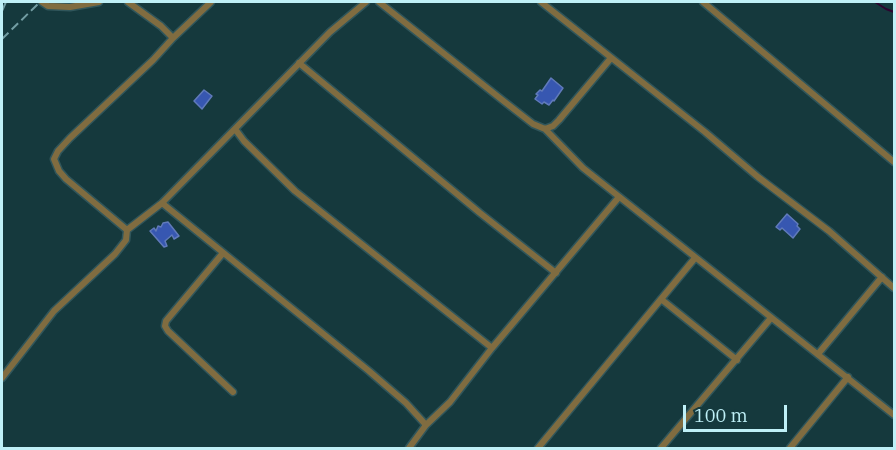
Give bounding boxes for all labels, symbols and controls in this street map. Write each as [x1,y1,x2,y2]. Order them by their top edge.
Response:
scale bar [686,393,790,431]
text: 100 m [694,404,748,427]

